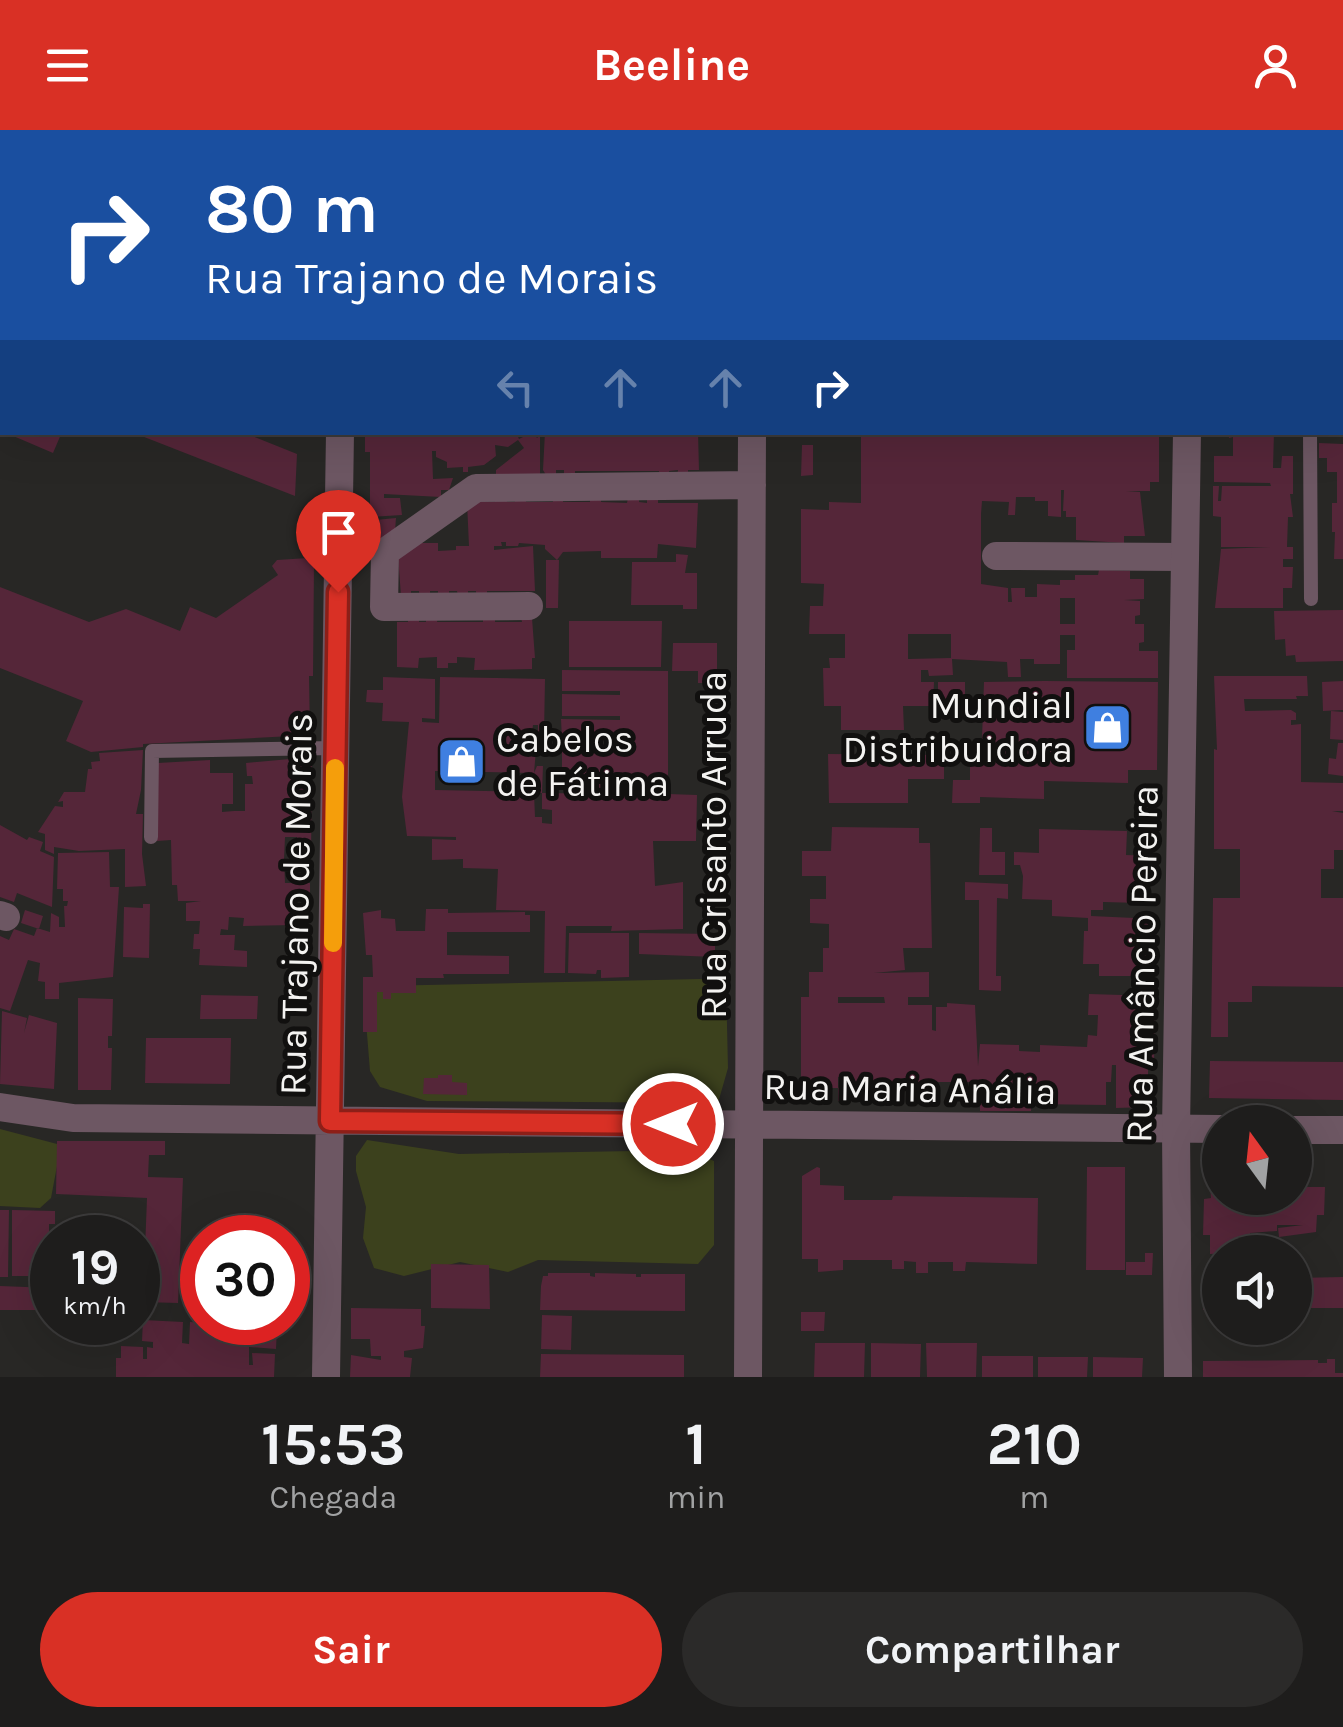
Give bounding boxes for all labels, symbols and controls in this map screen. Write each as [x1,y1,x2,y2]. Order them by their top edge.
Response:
icon: menu [40,38,95,93]
icon: person [1248,38,1303,93]
text: Beeline [593,39,750,91]
text: 80 m [205,168,379,250]
icon: right [40,170,170,300]
text: Rua Trajano de Morais [205,252,658,304]
icon: left [488,360,543,415]
icon: ahead [593,360,648,415]
icon: ahead [698,360,753,415]
icon: right [803,360,858,415]
pin [296,490,381,593]
icon: arrive [311,505,366,560]
street label: Rua Crisanto Arruda [691,671,736,1019]
place label: Mundial Distribuidora [842,683,1073,772]
shop icon: Mundial Distribuidora [1082,701,1134,753]
street label: Rua Trajano de Morais [270,712,322,1096]
place label: Cabelos de Fátima [496,717,669,806]
shop icon: Cabelos de Fátima [435,735,487,787]
street label: Rua Amâncio Pereira [1116,785,1168,1143]
street label: Rua Maria Anália [763,1064,1057,1114]
position arrow [621,1072,725,1176]
north arrow [1202,1105,1312,1215]
map controls [1202,1105,1312,1345]
speed limit sign: 30 [180,1215,310,1345]
button: sound [1202,1235,1312,1345]
text: 19 [71,1238,119,1297]
text: km/h [63,1291,127,1320]
text: 15:53 [261,1409,406,1479]
text: 1 [685,1409,707,1479]
text: 210 [986,1409,1082,1479]
text: Chegada [270,1479,397,1516]
text: min [667,1479,725,1516]
text: m [1019,1479,1049,1516]
button: Sair [40,1592,662,1707]
button: Compartilhar [682,1592,1303,1707]

